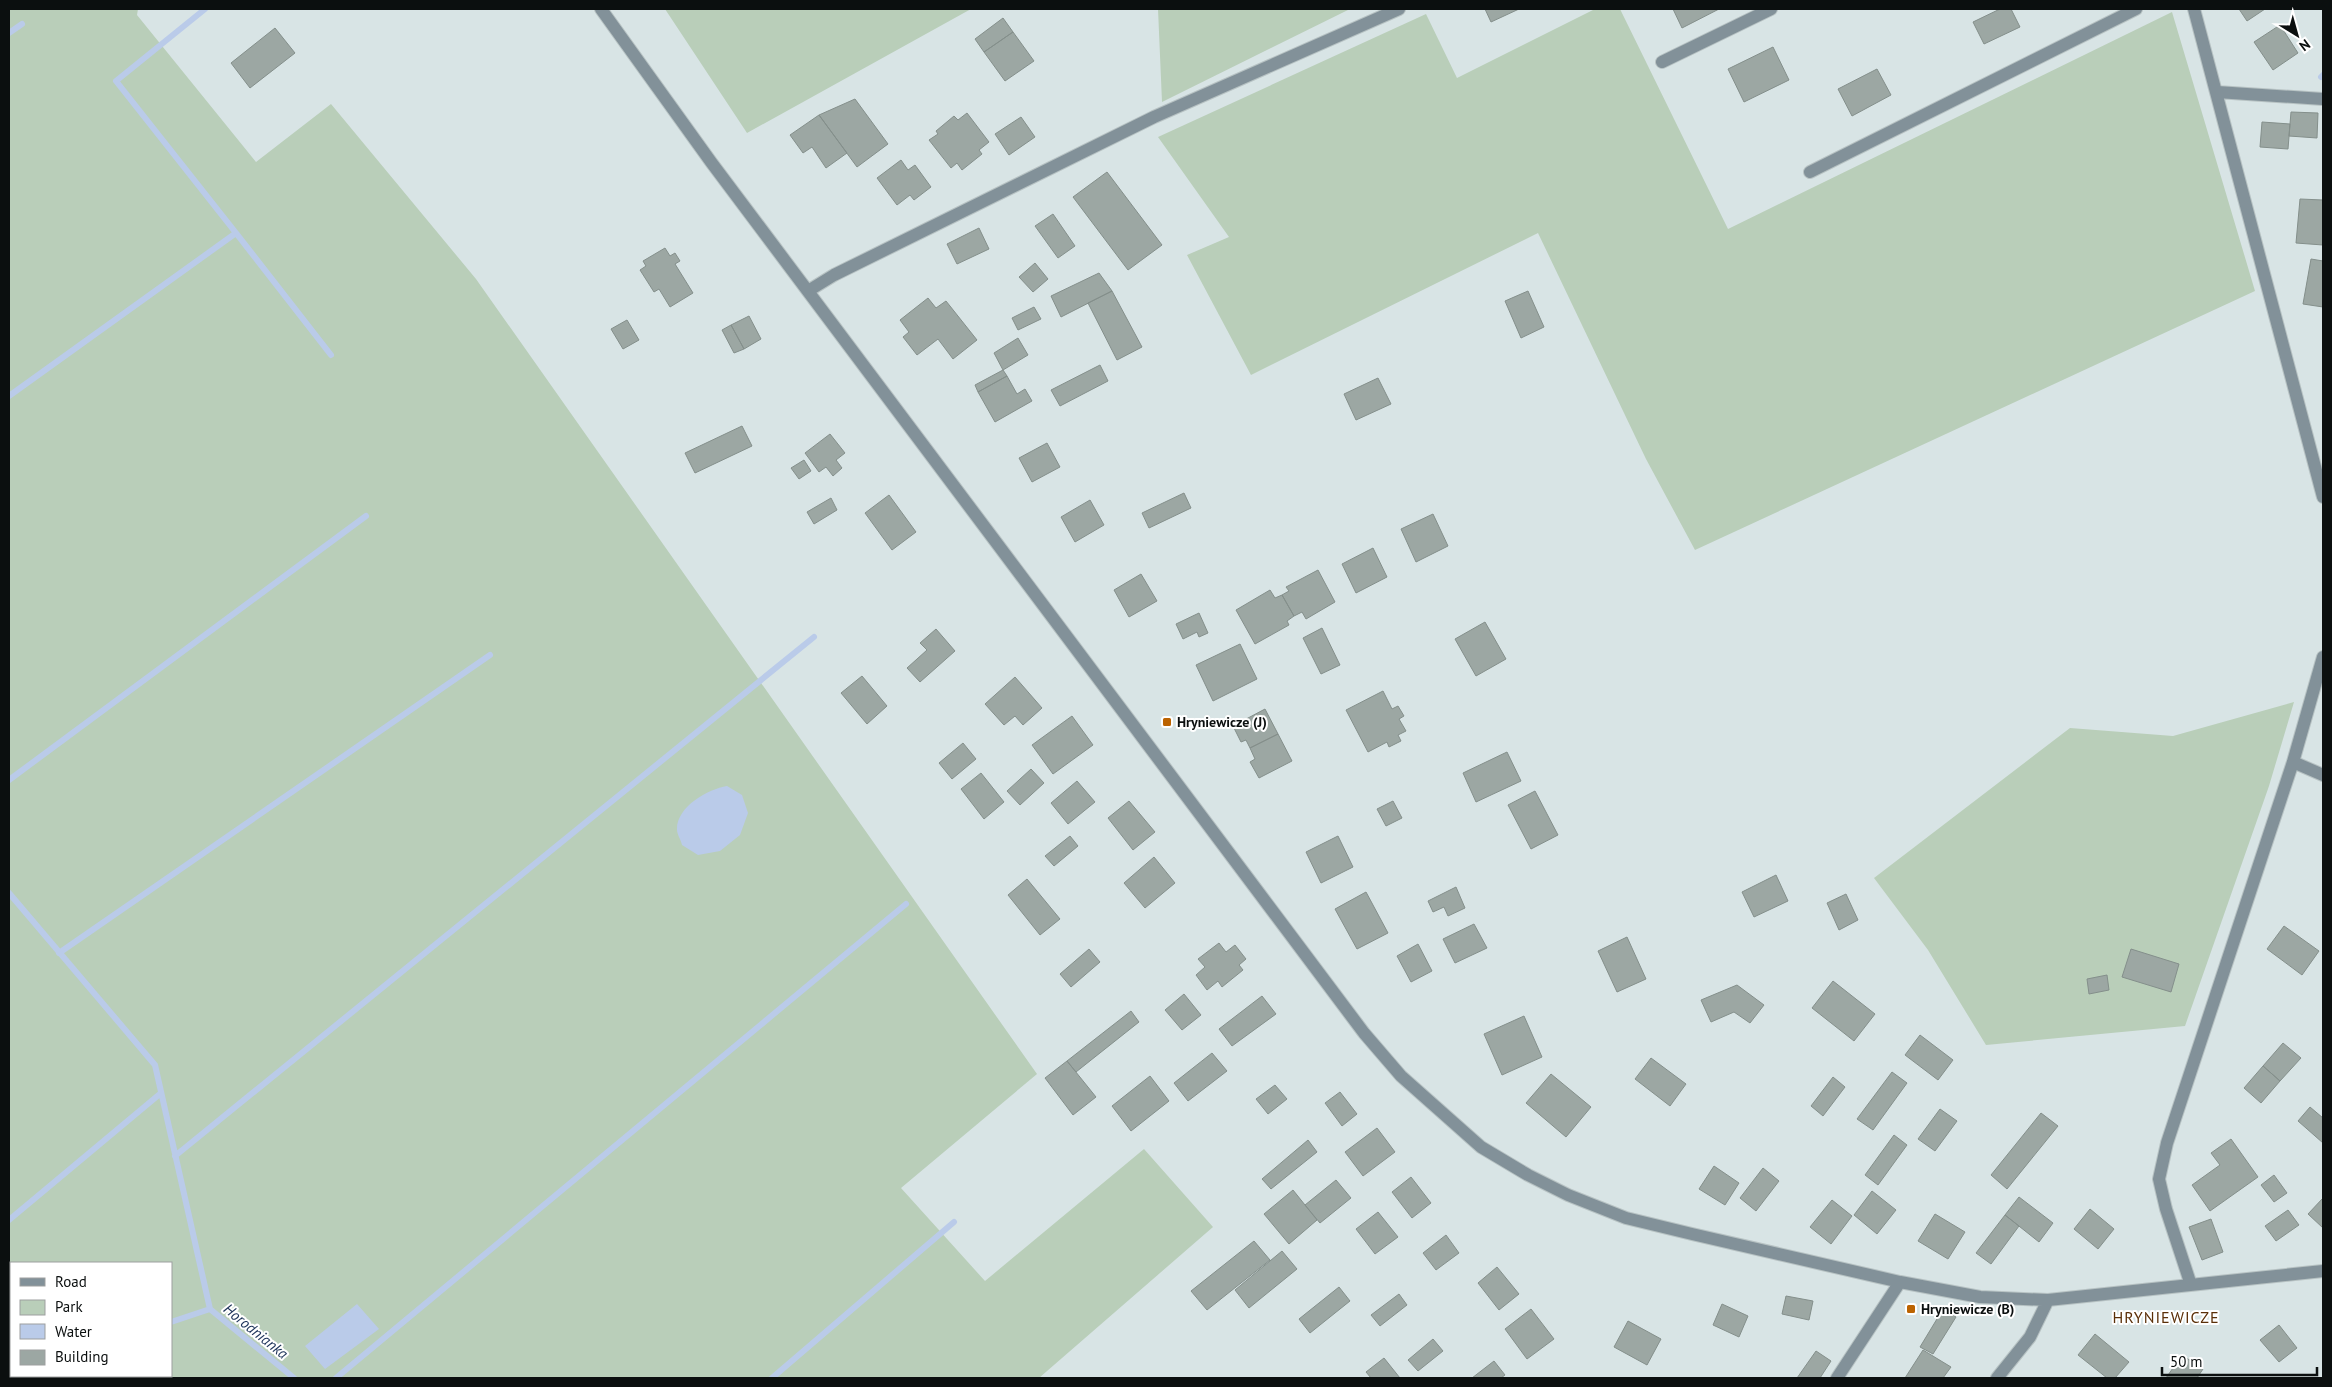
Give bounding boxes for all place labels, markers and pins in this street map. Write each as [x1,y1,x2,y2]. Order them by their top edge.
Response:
place label: Hryniewicze (J) [1177,713,1267,731]
marker: Hryniewicze (J) [1161,716,1173,728]
place label: Hryniewicze (B) [1921,1300,2014,1318]
marker: Hryniewicze (B) [1905,1303,1917,1315]

